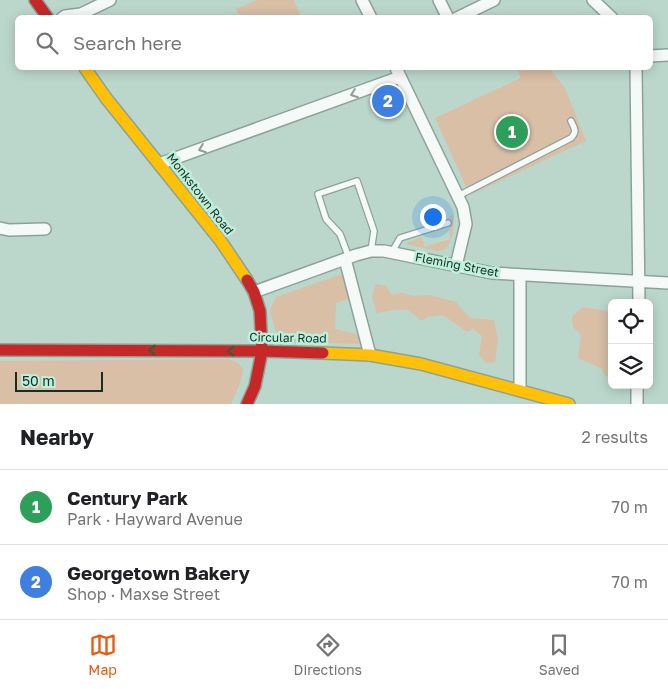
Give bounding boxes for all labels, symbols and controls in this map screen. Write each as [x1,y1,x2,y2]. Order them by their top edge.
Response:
search box [15,15,653,70]
icon: search [33,29,61,57]
text: Search here [73,31,182,54]
pin: 2 [372,82,404,120]
one-way arrow [351,88,359,98]
pin: 1 [496,113,528,151]
one-way arrow [198,143,206,153]
street label: Monkstown Road [164,150,237,237]
your location [420,204,446,230]
street label: Fleming Street [414,249,500,280]
map controls [608,299,653,389]
button: locate [608,299,653,344]
street label: Circular Road [249,329,327,346]
button: layers [608,344,653,389]
one-way arrow [148,345,156,355]
one-way arrow [227,346,235,356]
scale bar [15,369,102,392]
text: 50 m [22,372,55,389]
text: Nearby [20,424,94,450]
text: 2 results [582,427,648,447]
text: Century Park [67,486,188,509]
text: 1 [32,497,40,517]
text: 70 m [611,497,648,517]
text: Park · Hayward Avenue [67,509,243,529]
text: Georgetown Bakery [67,561,250,584]
text: 2 [31,572,41,592]
text: 70 m [611,572,648,592]
text: Shop · Maxse Street [67,584,220,604]
tab: Map [88,631,117,678]
tab: Directions [294,631,362,678]
tab: Saved [539,631,580,678]

